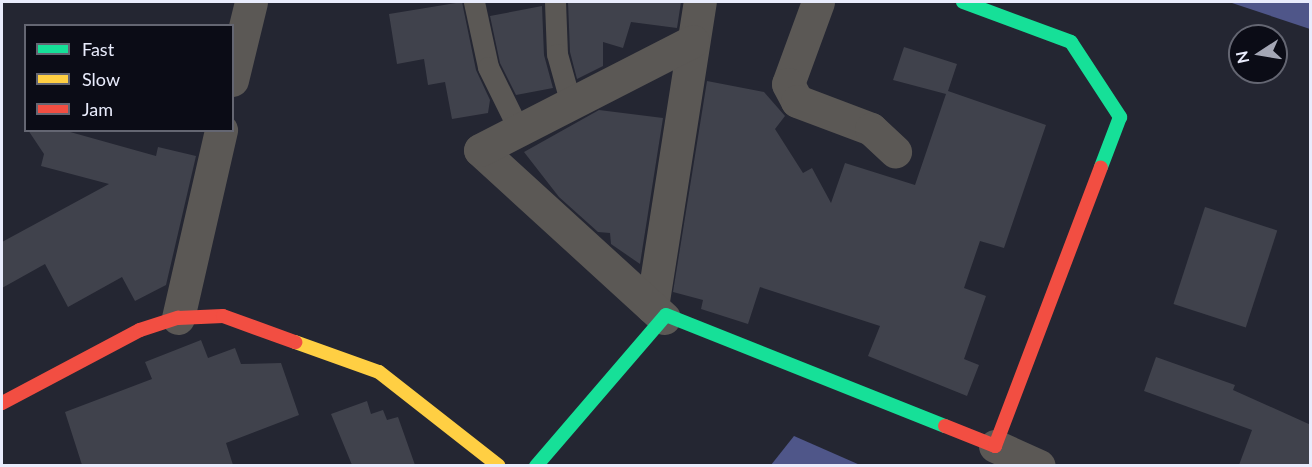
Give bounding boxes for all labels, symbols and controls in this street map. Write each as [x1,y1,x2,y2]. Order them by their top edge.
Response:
legend [24,24,234,132]
north arrow [1228,24,1288,84]
text: Fast [82,38,114,60]
text: N [1231,49,1252,65]
text: Slow [82,68,120,90]
text: Jam [82,98,113,120]

